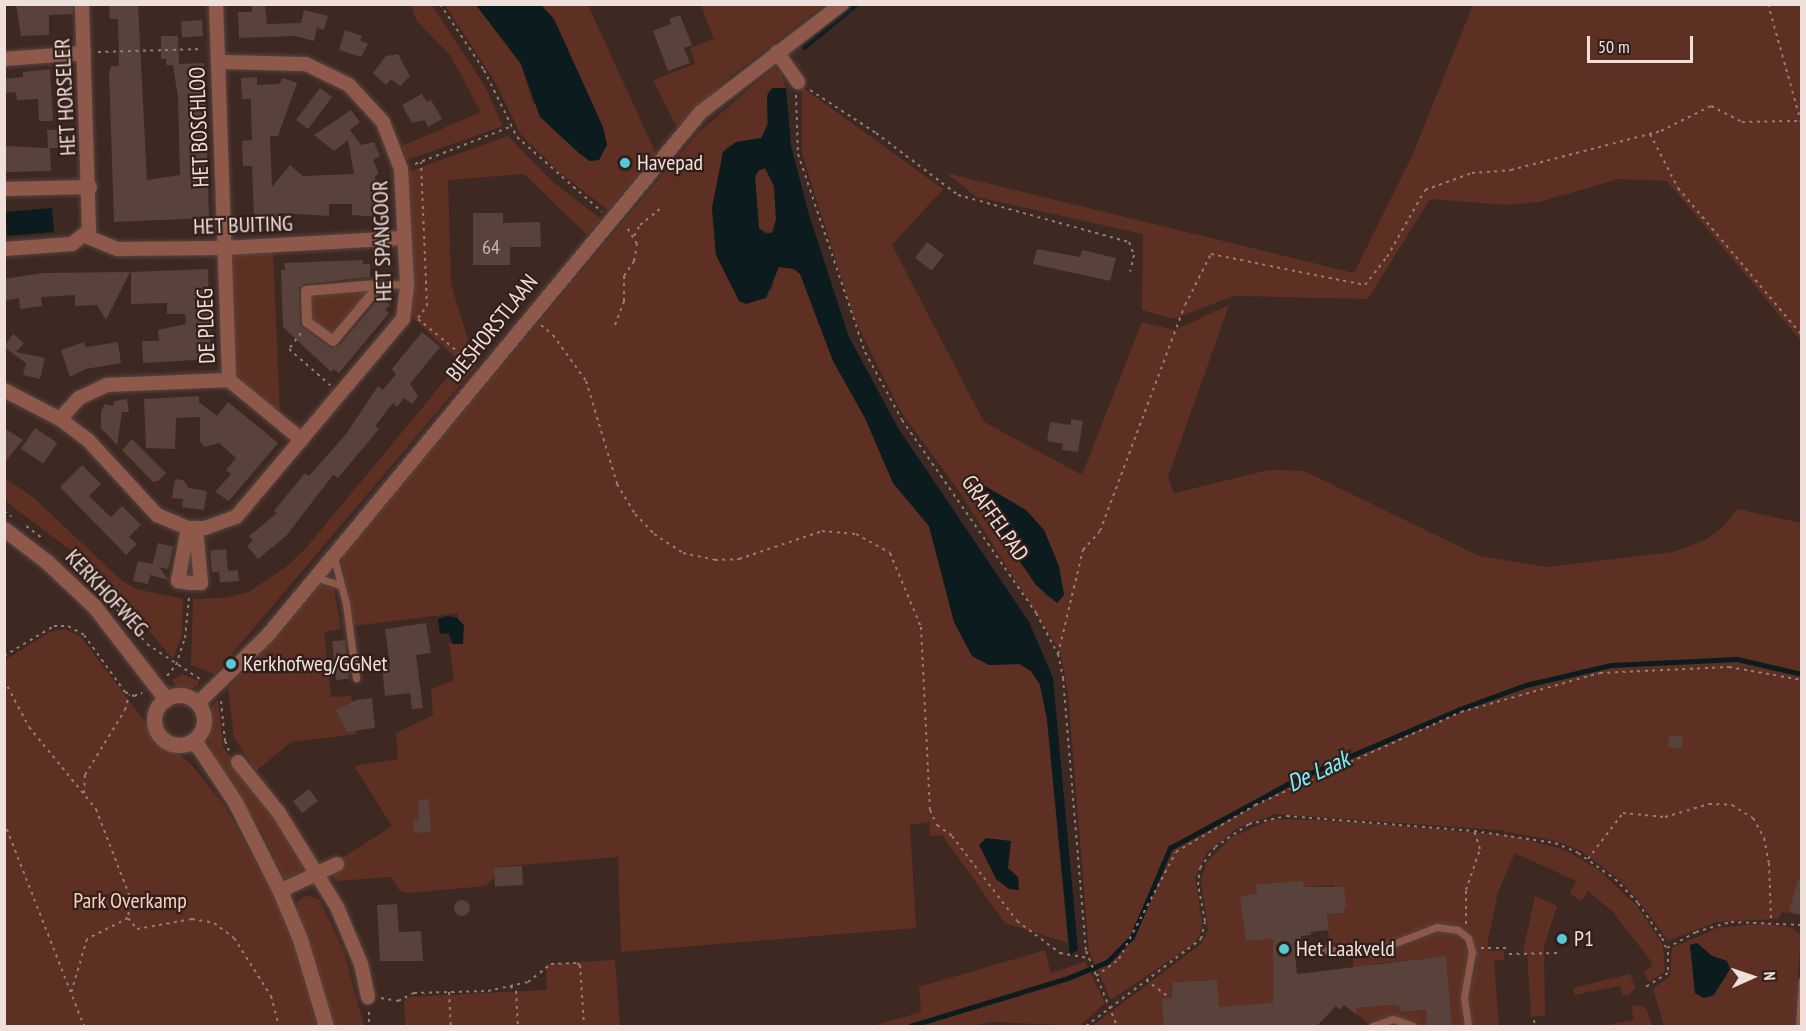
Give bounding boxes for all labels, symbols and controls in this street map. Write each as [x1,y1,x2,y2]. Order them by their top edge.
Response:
scale bar [1590,24,1696,62]
text: 50 m [1598,35,1630,58]
street label: HET HORSELER [49,37,81,157]
street label: HET BOSCHLOO [184,66,214,188]
place label: Havepad [637,150,703,176]
marker: Havepad [618,156,632,170]
street label: HET SPANGOOR [367,180,397,302]
street label: HET BUITING [192,210,294,240]
house number: 64 [482,235,500,259]
street label: BIESHORSTLAAN [441,269,543,387]
street label: DE PLOEG [191,288,221,364]
street label: GRAFFELPAD [956,470,1034,566]
street label: KERKHOFWEG [60,544,154,642]
place label: Kerkhofweg/GGNet [243,651,388,677]
marker: Kerkhofweg/GGNet [224,657,238,671]
water label: De Laak [1282,744,1354,798]
park label: Park Overkamp [73,888,187,914]
place label: P1 [1574,926,1594,952]
marker: P1 [1555,932,1569,946]
place label: Het Laakveld [1296,936,1395,962]
marker: Het Laakveld [1277,942,1291,956]
north arrow [1722,947,1782,1007]
text: N [1760,971,1780,981]

